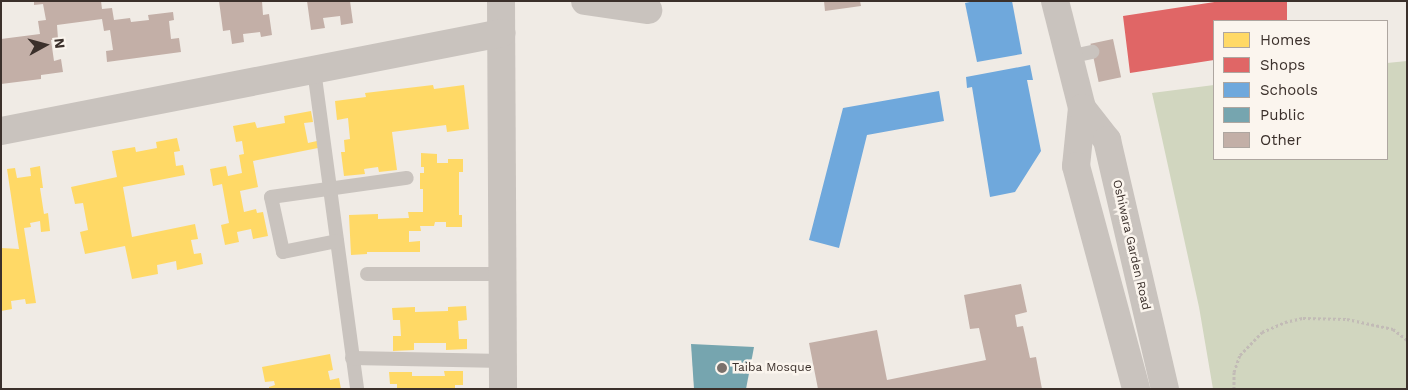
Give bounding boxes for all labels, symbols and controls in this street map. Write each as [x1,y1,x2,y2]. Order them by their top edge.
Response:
north arrow [20,20,70,70]
legend [1213,20,1388,160]
text: Homes [1260,31,1311,49]
text: N [51,37,68,49]
text: Shops [1260,56,1305,74]
text: Schools [1260,81,1318,99]
text: Public [1260,106,1305,124]
text: Other [1260,131,1302,149]
street label: Oshiwara Garden Road [1109,178,1153,312]
place label: Taiba Mosque [732,361,812,375]
marker: Taiba Mosque [716,362,728,374]

